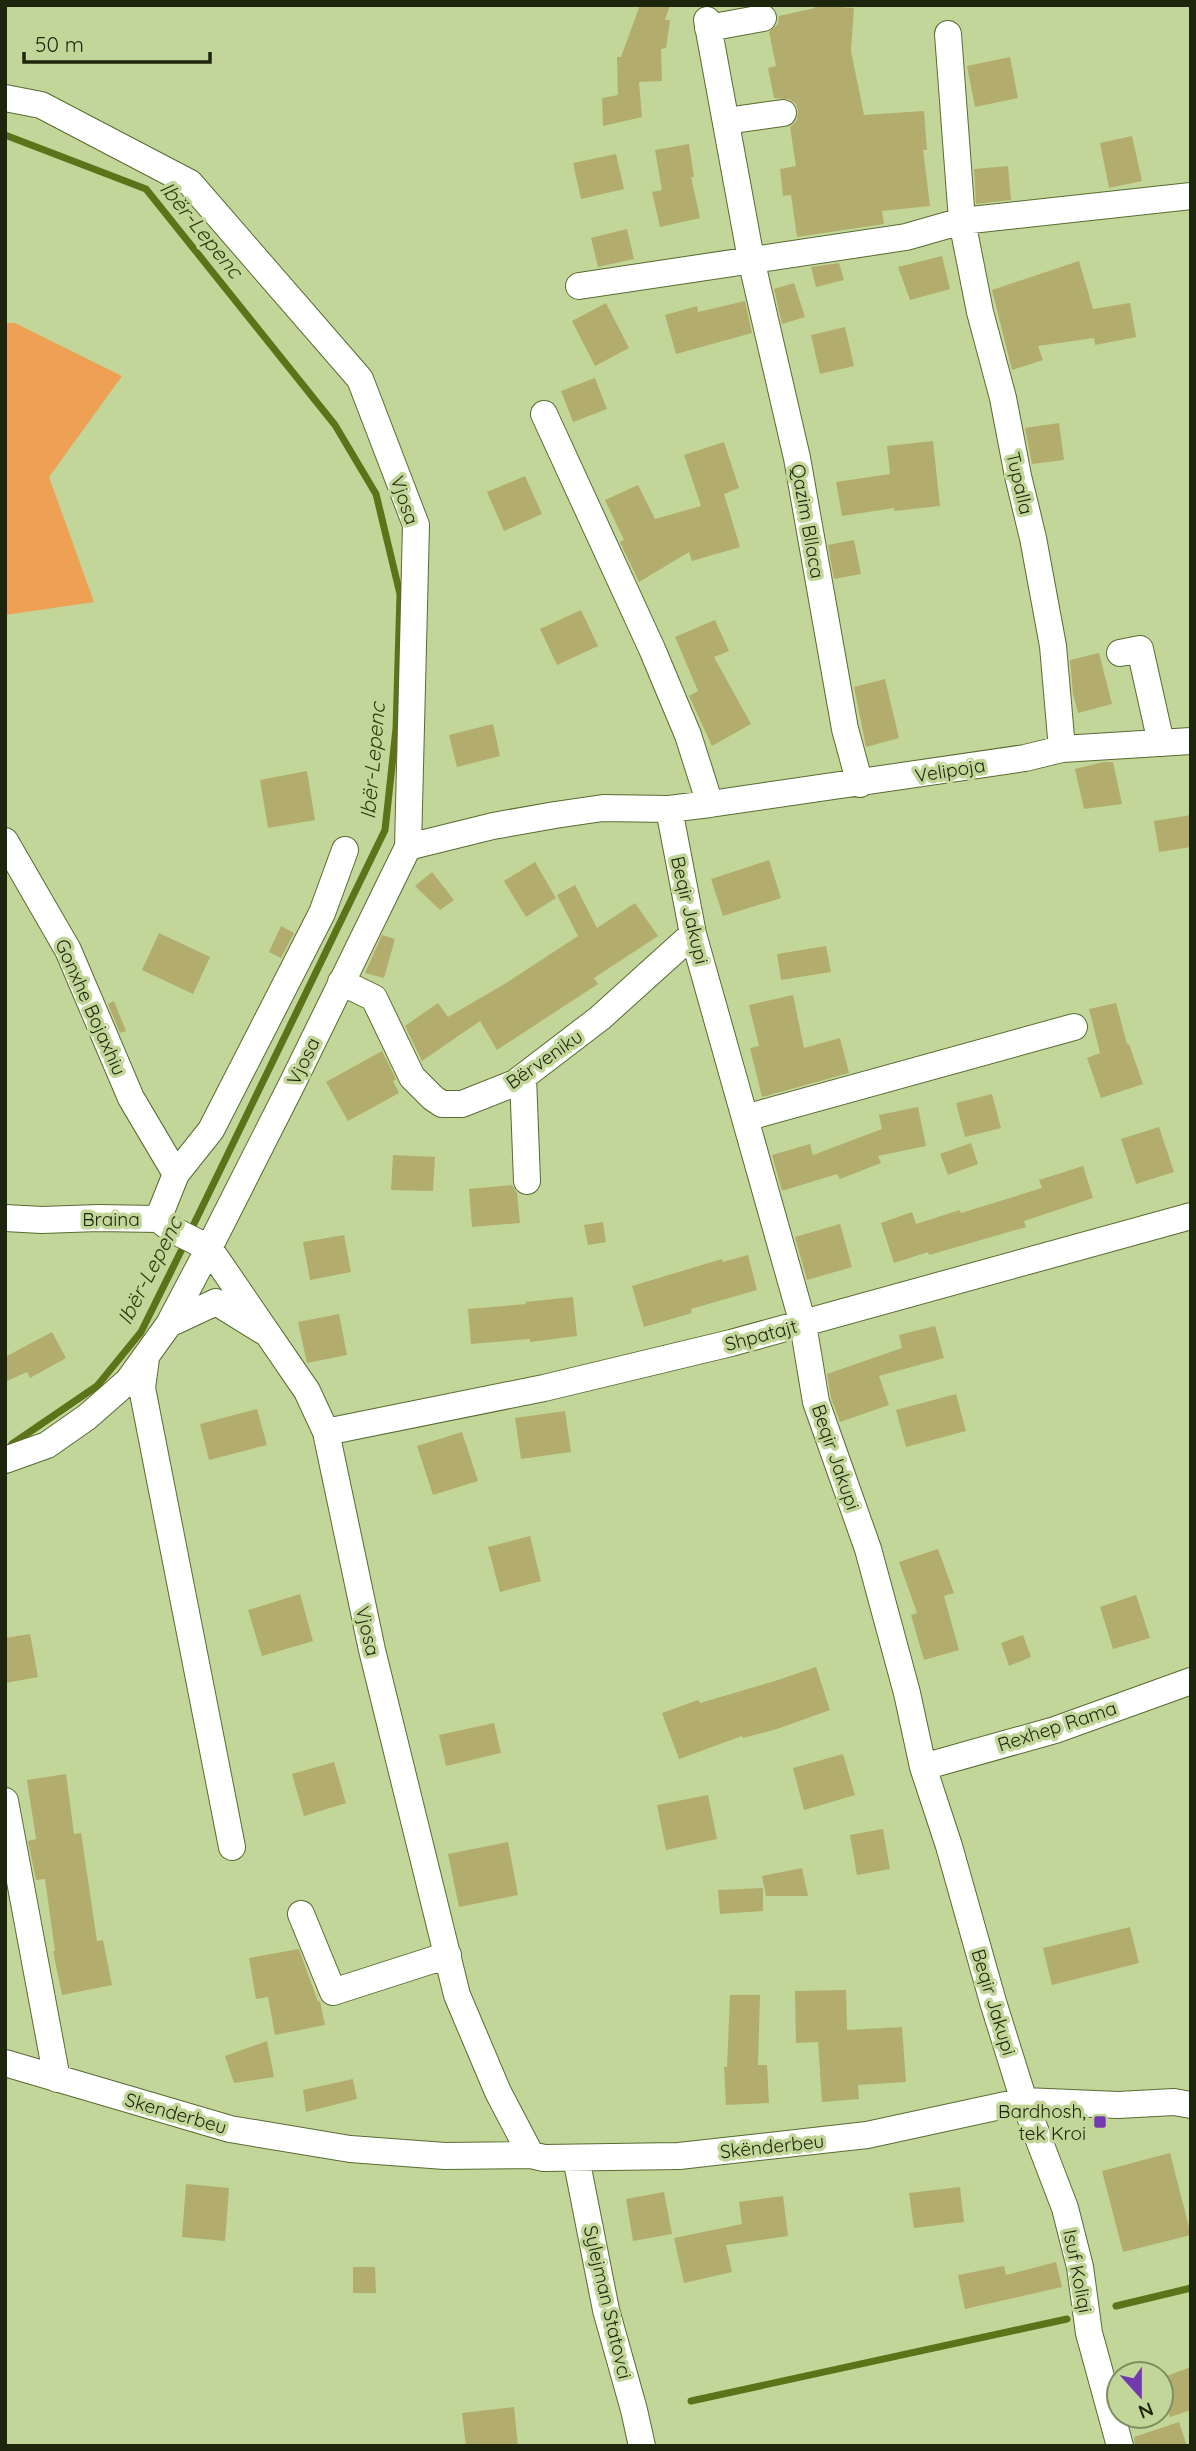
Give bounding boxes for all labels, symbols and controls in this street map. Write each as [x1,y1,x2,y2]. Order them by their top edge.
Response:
scale bar [24,21,210,65]
text: 50 m [35,31,84,57]
water label: Ibër-Lepenc [155,176,250,285]
street label: Tupalla [1001,449,1039,517]
street label: Qazim Bllaca [786,462,830,580]
street label: Vjosa [386,473,424,527]
water label: Ibër-Lepenc [354,700,390,820]
street label: Velipoja [913,753,987,787]
street label: Beqir Jakupi [666,854,714,966]
street label: Gonxhe Bojaxhiu [50,935,132,1079]
street label: Bërveniku [501,1024,587,1094]
street label: Vjosa [281,1033,325,1089]
street label: Braina [82,1207,140,1231]
water label: Ibër-Lepenc [111,1211,188,1328]
street label: Shpatajt [722,1314,800,1356]
street label: Beqir Jakupi [807,1401,865,1513]
street label: Vjosa [351,1604,385,1658]
street label: Rexhep Rama [994,1695,1120,1757]
street label: Beqir Jakupi [966,1946,1022,2058]
street label: Skenderbeu [122,2087,230,2139]
place label: Bardhosh, tek Kroi [998,2099,1086,2145]
marker: Bardhosh, tek Kroi [1092,2114,1108,2130]
street label: Skënderbeu [719,2129,825,2163]
street label: Sylejman Statovci [579,2223,637,2381]
street label: Isuf Koliqi [1058,2227,1098,2315]
north arrow [1105,2360,1175,2430]
text: N [1135,2397,1157,2425]

